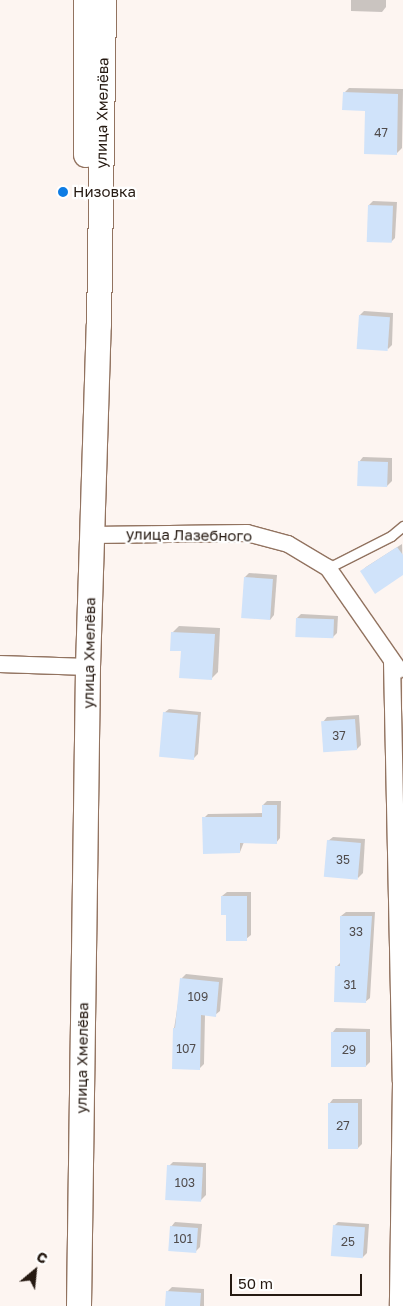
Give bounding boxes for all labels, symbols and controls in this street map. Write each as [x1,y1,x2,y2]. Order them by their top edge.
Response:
street label: улица Хмелёва [92,57,112,169]
house number: 47 [374,126,388,140]
place label: Низовка [73,183,136,201]
marker: Низовка [57,186,69,198]
street label: улица Лазебного [126,525,252,545]
street label: улица Хмелёва [79,597,99,709]
house number: 37 [332,729,346,743]
house number: 35 [336,853,350,867]
house number: 33 [349,925,363,939]
house number: 31 [344,978,356,992]
house number: 109 [188,990,208,1004]
street label: улица Хмелёва [72,1002,92,1114]
house number: 107 [176,1042,196,1056]
house number: 29 [342,1043,356,1057]
house number: 27 [336,1119,350,1133]
house number: 103 [175,1176,195,1190]
house number: 101 [173,1232,193,1246]
house number: 25 [341,1235,355,1249]
north arrow [10,1246,60,1296]
text: С [34,1247,51,1267]
scale bar [233,1264,366,1296]
text: 50 m [238,1274,273,1292]

